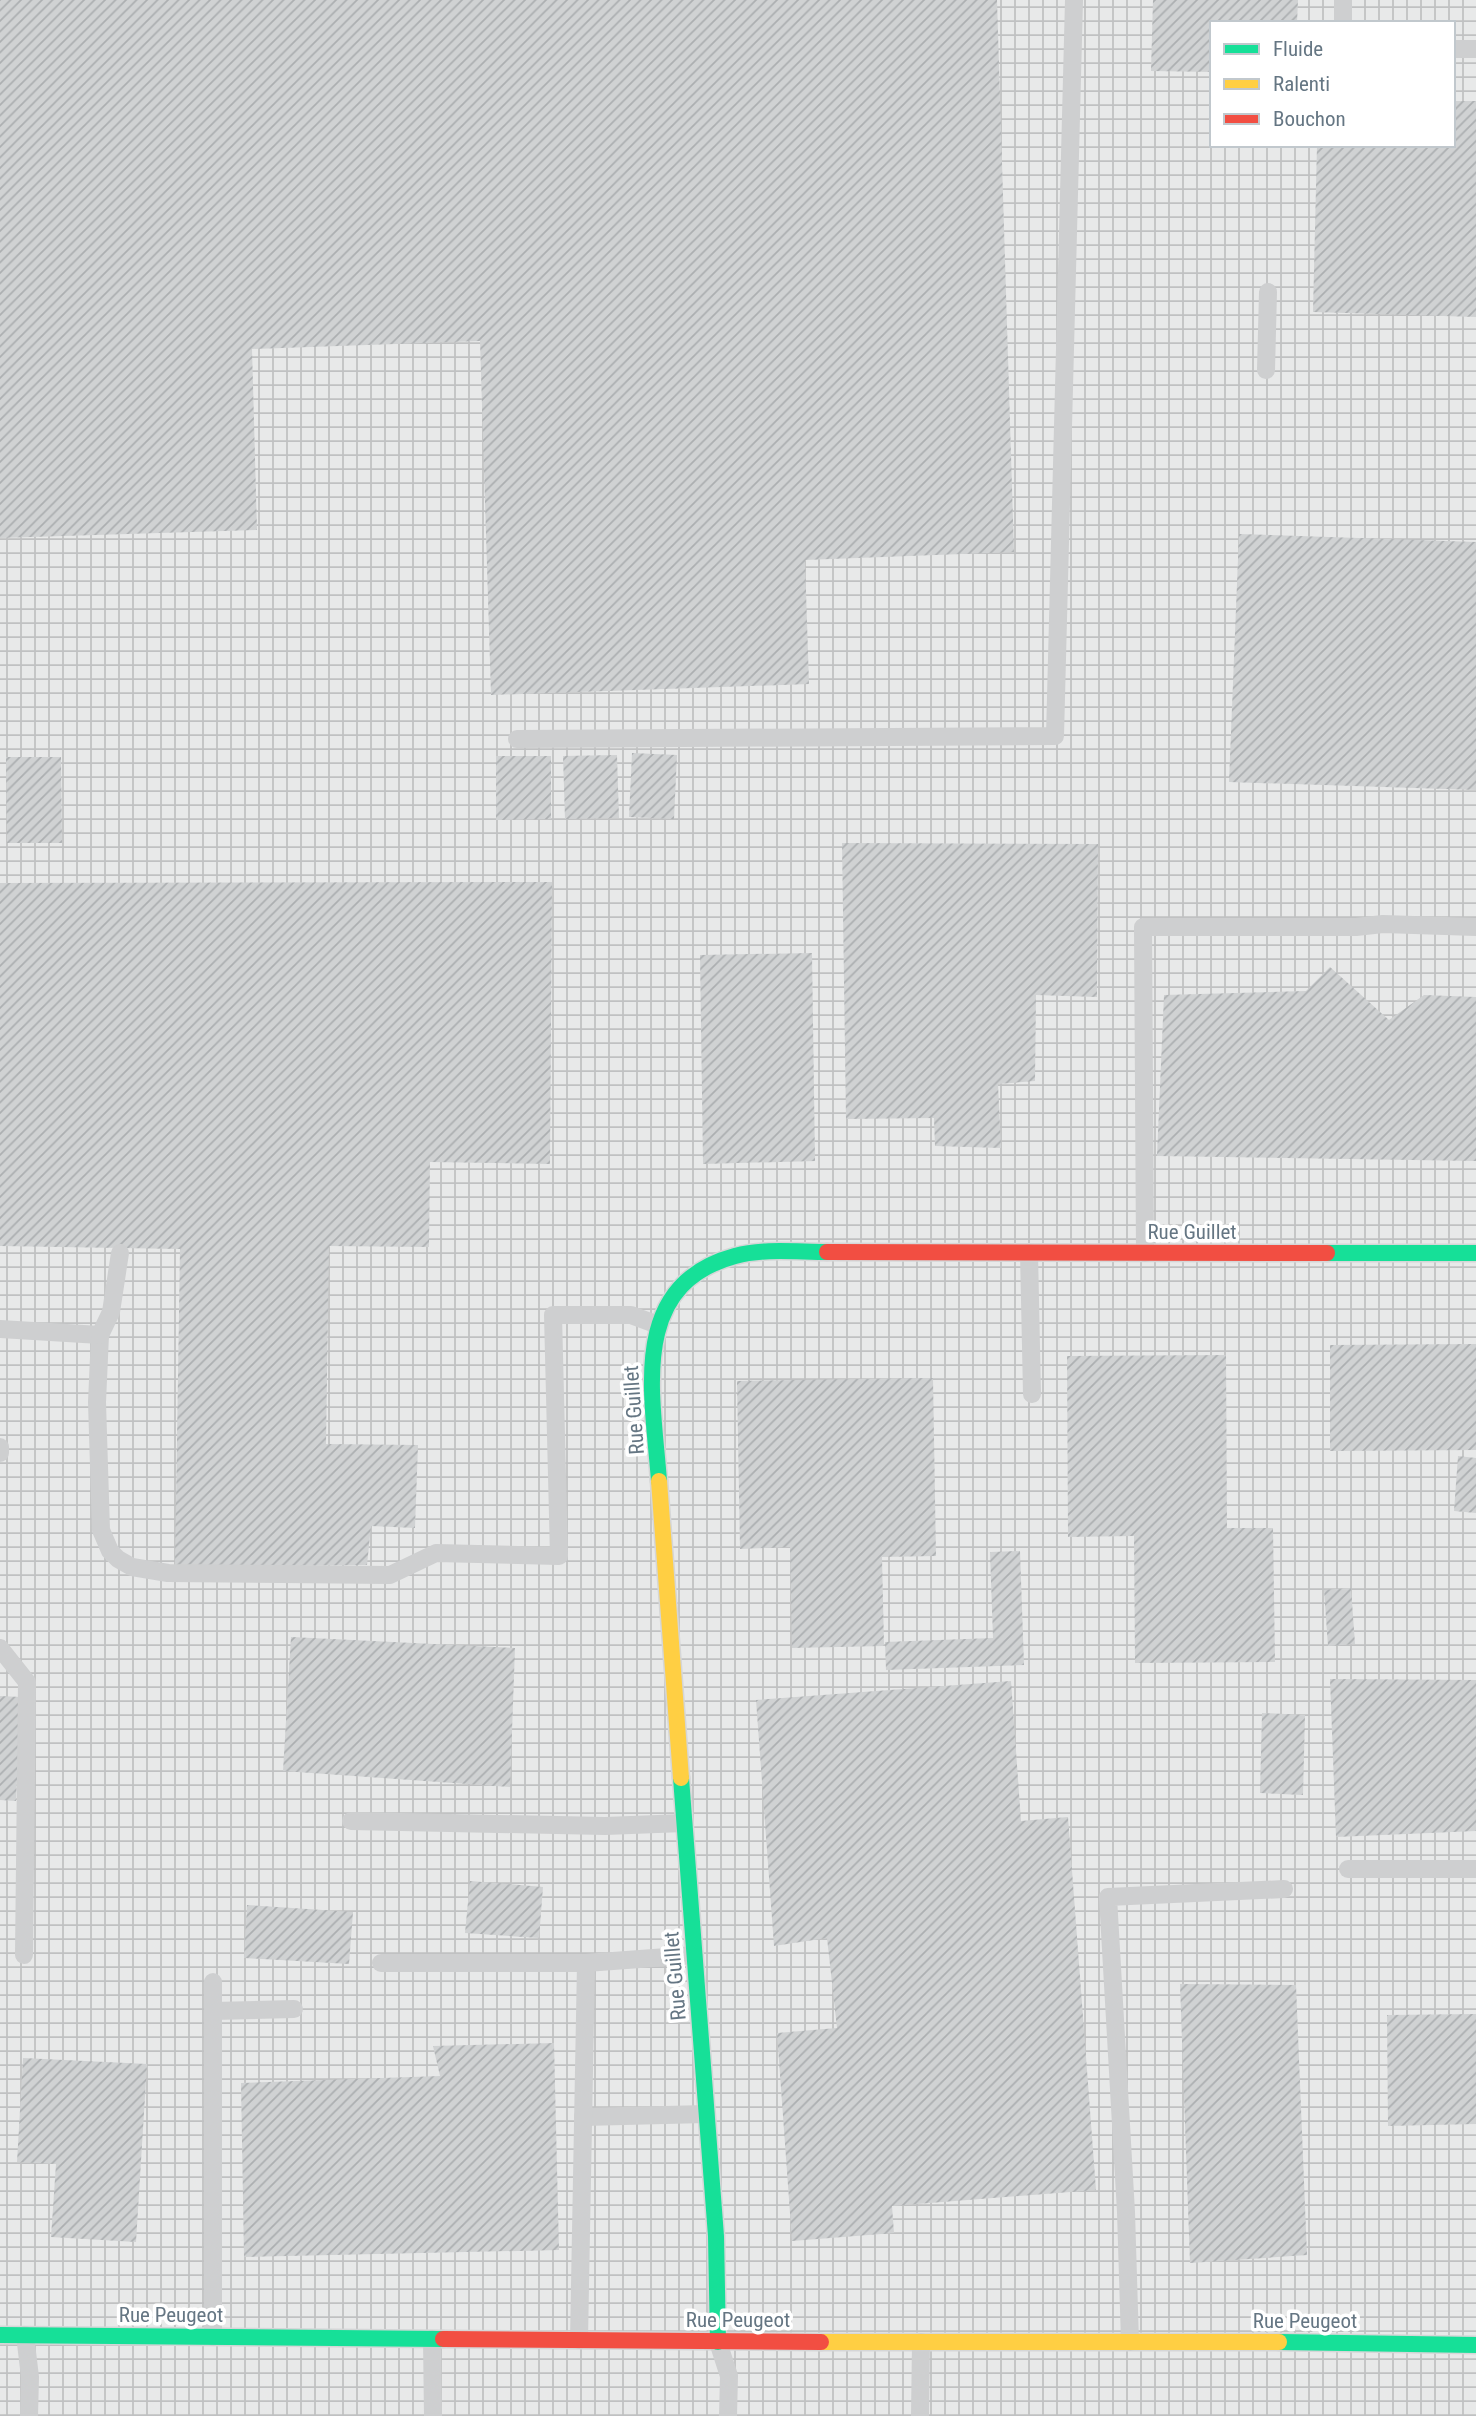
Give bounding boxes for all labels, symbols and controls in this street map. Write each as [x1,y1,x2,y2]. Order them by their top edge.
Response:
legend [1210,21,1455,147]
text: Fluide [1273,37,1323,61]
text: Ralenti [1273,72,1330,96]
text: Bouchon [1273,107,1346,131]
street label: Rue Guillet [1147,1220,1237,1244]
street label: Rue Guillet [619,1365,649,1455]
street label: Rue Guillet [659,1931,691,2021]
street label: Rue Peugeot [119,2303,223,2327]
street label: Rue Peugeot [686,2308,790,2332]
street label: Rue Peugeot [1253,2309,1357,2333]

